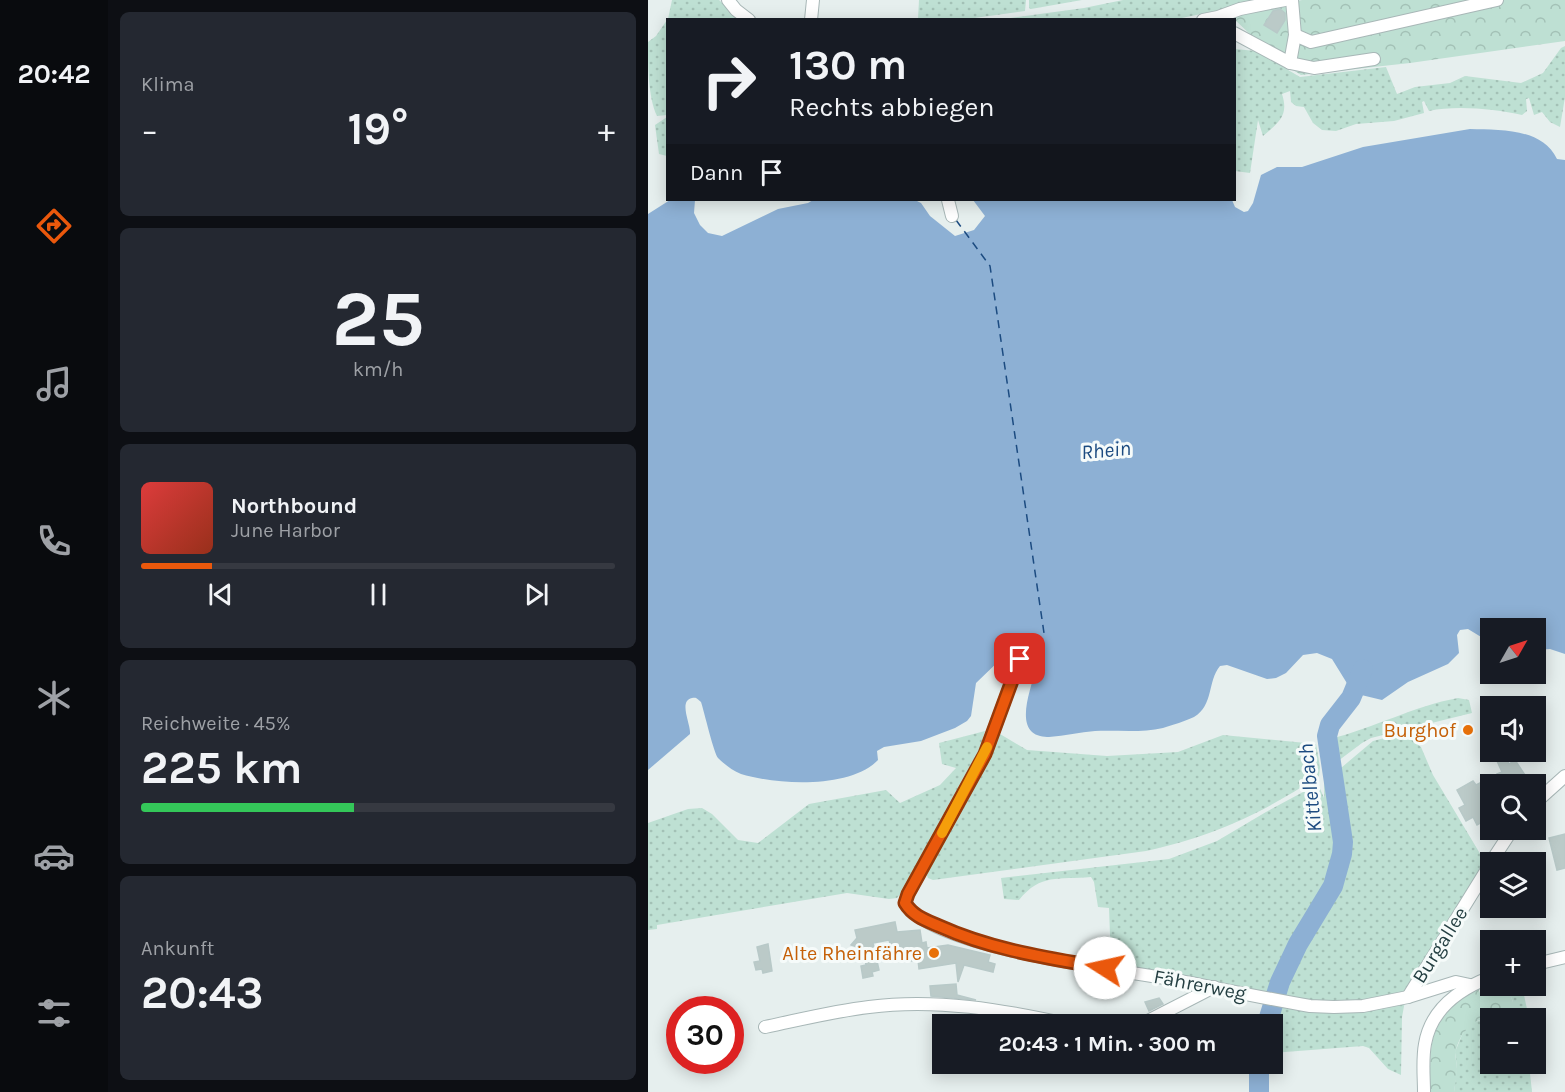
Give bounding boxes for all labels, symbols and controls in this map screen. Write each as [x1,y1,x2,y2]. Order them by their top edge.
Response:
text: 130 m [789,40,907,90]
icon: right [690,42,768,120]
text: 20:42 [17,58,91,90]
text: Klima [141,73,194,96]
text: Rechts abbiegen [789,91,995,123]
text: 19° [348,103,408,155]
text: − [141,111,158,149]
text: + [598,111,615,149]
icon: arrive [755,156,788,189]
text: Dann [690,160,743,186]
icon: directions [33,205,75,247]
text: 25 [332,273,424,365]
text: km/h [353,358,403,381]
icon: music [33,363,75,405]
water label: Rhein [1080,436,1132,464]
text: Northbound [231,493,357,519]
text: June Harbor [231,519,340,542]
icon: phone [33,520,75,562]
icon: previous [204,578,237,611]
icon: pause [362,578,395,611]
icon: next [520,578,553,611]
north arrow [1480,618,1546,684]
map controls [1480,618,1546,1074]
pin [994,633,1045,684]
icon: arrive [1003,642,1036,675]
icon: climate [33,677,75,719]
button: sound [1480,696,1546,762]
text: Reichweite · 45% [141,712,290,735]
place label: Burghof [1383,719,1456,742]
marker: Burghof [1461,723,1475,737]
text: 225 km [141,742,302,794]
water label: Kittelbach [1293,742,1327,834]
button: search [1480,774,1546,840]
icon: car [33,835,75,877]
button: layers [1480,852,1546,918]
street label: Burgallee [1408,903,1472,987]
button: + [1480,930,1546,996]
position arrow [1073,936,1137,1000]
text: Ankunft [141,937,214,960]
place label: Alte Rheinfähre [782,942,922,965]
marker: Alte Rheinfähre [927,946,941,960]
street label: Fährerweg [1152,965,1248,1005]
text: 20:43 [141,967,264,1019]
icon: filters [33,992,75,1034]
speed limit sign: 30 [666,996,744,1074]
button: − [1480,1008,1546,1074]
text: 20:43 · 1 Min. · 300 m [999,1031,1216,1057]

